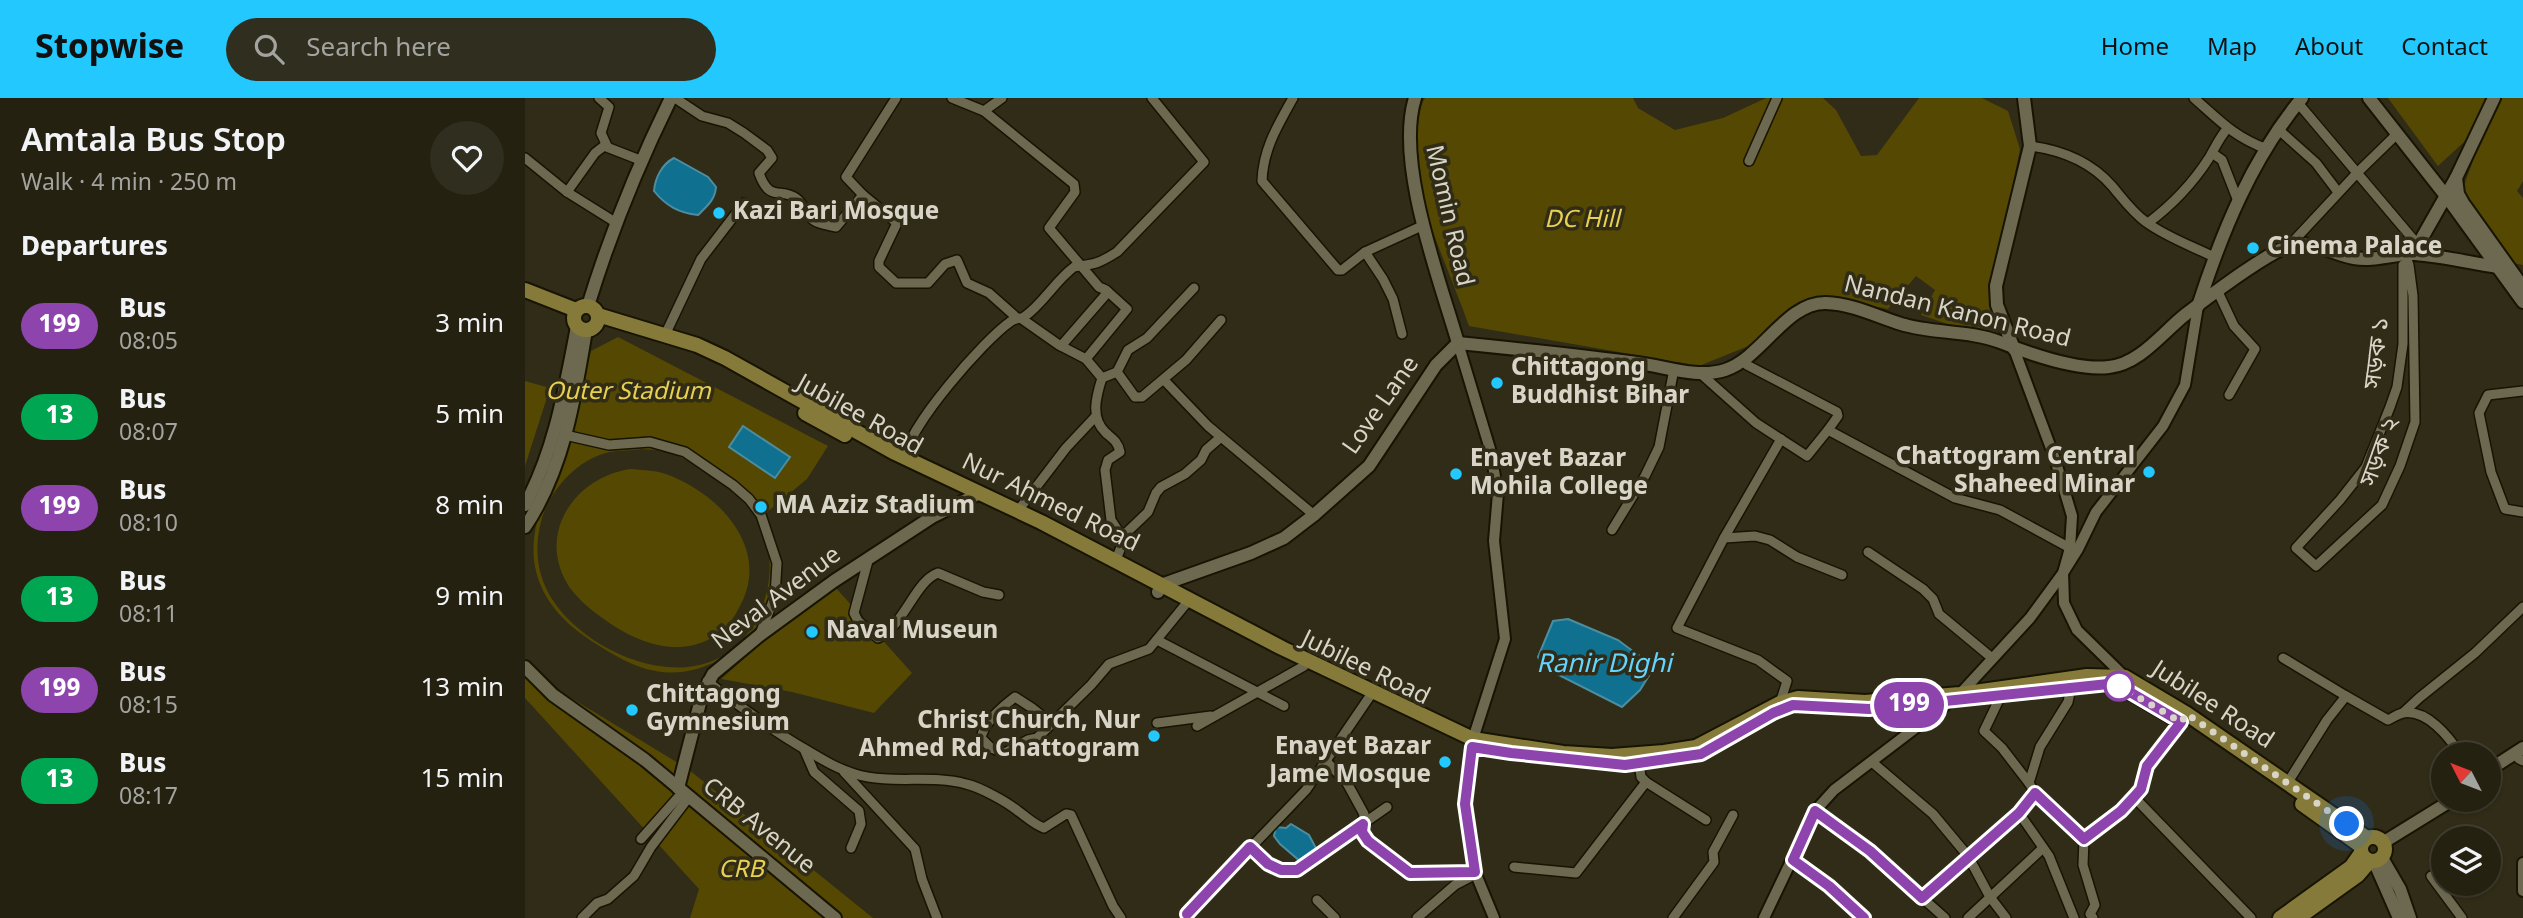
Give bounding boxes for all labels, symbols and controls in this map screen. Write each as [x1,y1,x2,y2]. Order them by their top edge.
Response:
search box [226,18,716,81]
text: Stopwise [35,28,184,71]
icon: search [250,30,288,68]
text: Search here [306,32,451,67]
text: Home [2101,33,2169,65]
text: Map [2207,33,2257,65]
text: About [2295,33,2363,65]
text: Contact [2401,33,2488,65]
text: Amtala Bus Stop [21,121,286,164]
button: heart [430,121,504,195]
street label: Momin Road [1416,142,1480,290]
text: Walk · 4 min · 250 m [21,169,237,199]
place label: Kazi Bari Mosque [733,197,939,229]
marker: Kazi Bari Mosque [711,205,727,221]
park label: DC Hill [1544,205,1622,237]
text: Departures [21,231,168,266]
place label: Cinema Palace [2267,232,2442,264]
marker: Cinema Palace [2245,240,2261,256]
street label: Nandan Kanon Road [1840,269,2074,357]
text: Bus [119,293,166,328]
text: 3 min [435,308,504,343]
text: 199 [39,310,80,342]
street label: সড়ক ১ [2358,315,2398,392]
text: 08:05 [119,328,178,358]
street label: Love Lane [1336,351,1428,461]
place label: Chittagong Buddhist Bihar [1511,353,1689,413]
street label: Jubilee Road [788,367,928,464]
marker: Chittagong Buddhist Bihar [1489,375,1505,391]
park label: Outer Stadium [545,377,712,409]
text: Bus [119,384,166,419]
text: 5 min [435,399,504,434]
text: 13 [46,401,73,433]
street label: সড়ক ২ [2353,413,2408,492]
text: 08:07 [119,419,178,449]
place label: Chattogram Central Shaheed Minar [1896,442,2135,502]
place label: Enayet Bazar Mohila College [1470,444,1648,504]
street label: Nur Ahmed Road [956,447,1144,561]
marker: Chattogram Central Shaheed Minar [2141,464,2157,480]
marker: Enayet Bazar Mohila College [1448,466,1464,482]
text: Bus [119,475,166,510]
text: 8 min [435,490,504,525]
place label: MA Aziz Stadium [775,491,975,523]
text: 199 [39,492,80,524]
marker: MA Aziz Stadium [753,499,769,515]
text: 08:10 [119,510,178,540]
street label: Neval Avenue [706,540,848,658]
text: Bus [119,566,166,601]
text: 9 min [435,581,504,616]
text: 13 [46,583,73,615]
text: 08:11 [119,601,178,631]
place label: Naval Museun [826,616,998,648]
street label: Jubilee Road [1293,623,1435,714]
marker: Naval Museun [804,624,820,640]
water label: Ranir Dighi [1536,648,1675,683]
street label: Jubilee Road [2143,653,2279,757]
text: Bus [119,657,166,692]
unlabelled marker [2104,671,2134,701]
text: 13 min [420,672,504,707]
text: 199 [39,674,80,706]
place label: Chittagong Gymnesium [646,680,790,740]
line badge: 199 [1869,682,1949,728]
text: 199 [1888,689,1930,721]
text: 08:15 [119,692,178,722]
marker: Chittagong Gymnesium [624,702,640,718]
place label: Christ Church, Nur Ahmed Rd, Chattogram [859,706,1140,766]
marker: Christ Church, Nur Ahmed Rd, Chattogram [1146,728,1162,744]
place label: Enayet Bazar Jame Mosque [1267,732,1431,792]
north arrow [2431,742,2501,812]
map controls [2431,742,2501,896]
text: Bus [119,748,166,783]
marker: Enayet Bazar Jame Mosque [1437,754,1453,770]
text: 15 min [420,763,504,798]
text: 13 [46,765,73,797]
street label: CRB Avenue [696,773,820,881]
text: 08:17 [119,783,178,813]
your location [2329,806,2364,841]
button: layers [2431,826,2501,896]
park label: CRB [718,857,764,885]

